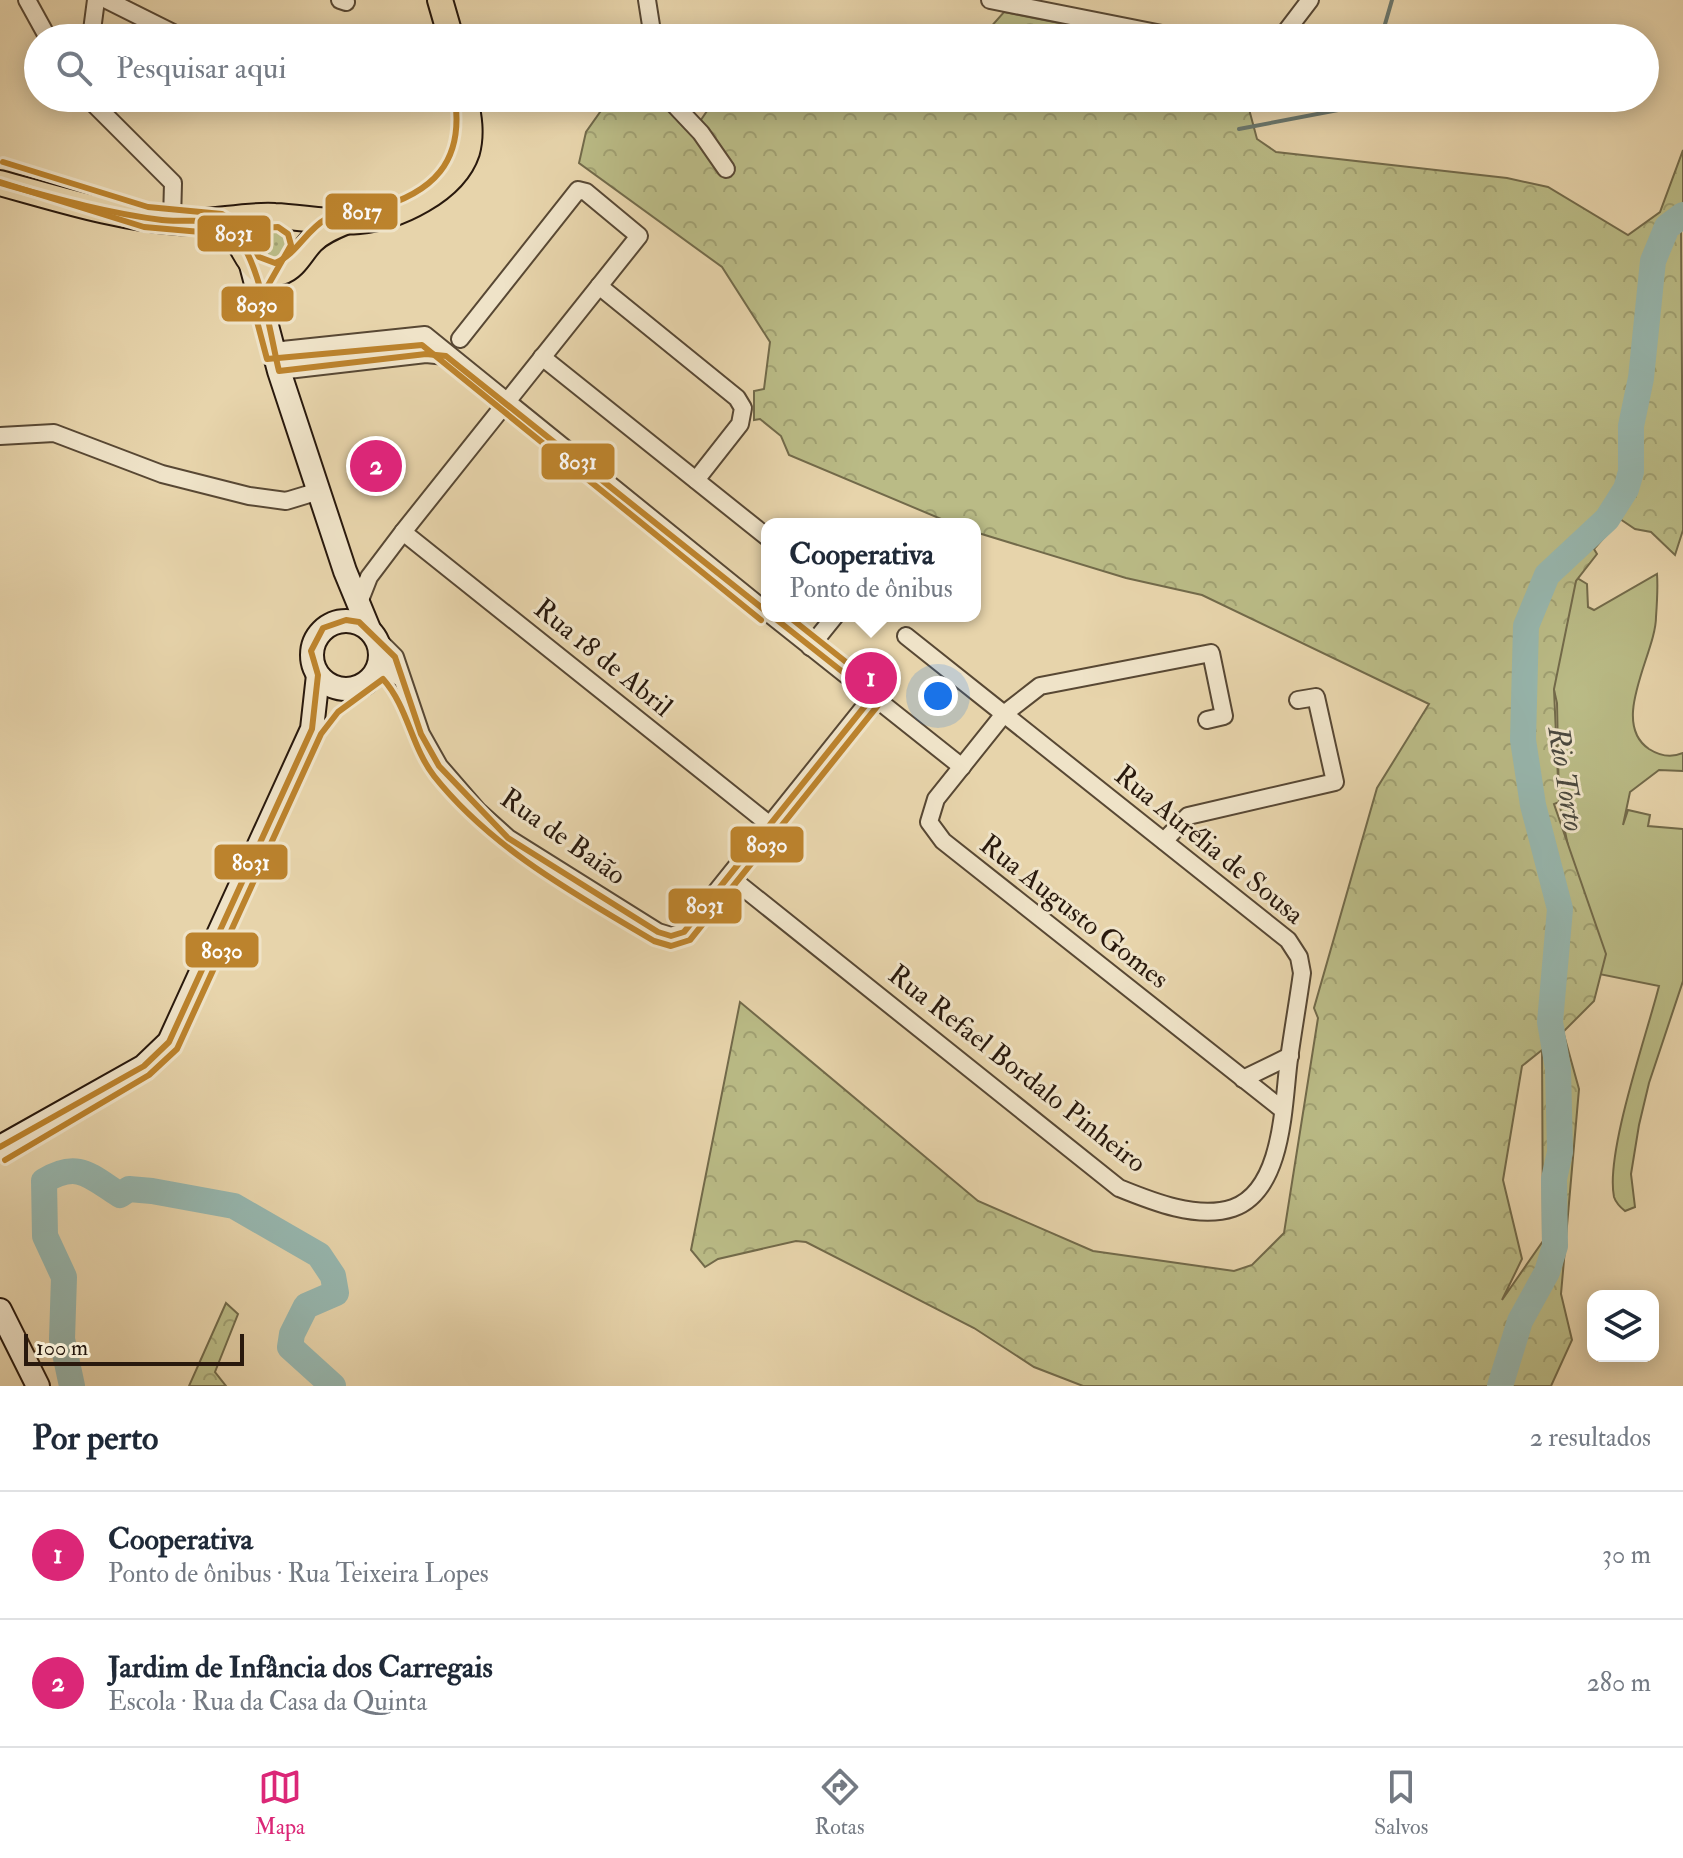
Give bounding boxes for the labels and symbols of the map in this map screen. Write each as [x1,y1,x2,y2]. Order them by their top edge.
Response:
line badge: 8017 [324,192,399,231]
text: 8017 [342,198,383,226]
line badge: 8031 [196,214,272,253]
text: 8031 [215,220,253,248]
line badge: 8030 [220,285,295,323]
text: 8030 [236,291,278,319]
pin: 2 [350,436,402,496]
line badge: 8031 [540,442,616,481]
text: 8031 [559,448,597,476]
street label: Rua 18 de Abril [526,591,680,725]
pin: 1 [845,648,897,708]
your location [918,676,958,716]
water label: Rio Torto [1539,723,1593,834]
street label: Rua Aurélia de Sousa [1107,758,1311,933]
street label: Rua de Baião [493,781,633,893]
line badge: 8030 [729,825,805,864]
street label: Rua Augusto Gomes [973,827,1175,997]
text: 8030 [746,831,788,859]
line badge: 8031 [213,843,289,881]
text: 8031 [232,849,270,877]
line badge: 8031 [667,887,743,925]
text: 8031 [686,892,724,920]
line badge: 8030 [184,931,260,969]
text: 8030 [201,937,243,965]
street label: Rua Refael Bordalo Pinheiro [881,957,1153,1181]
scale bar [24,1330,244,1366]

